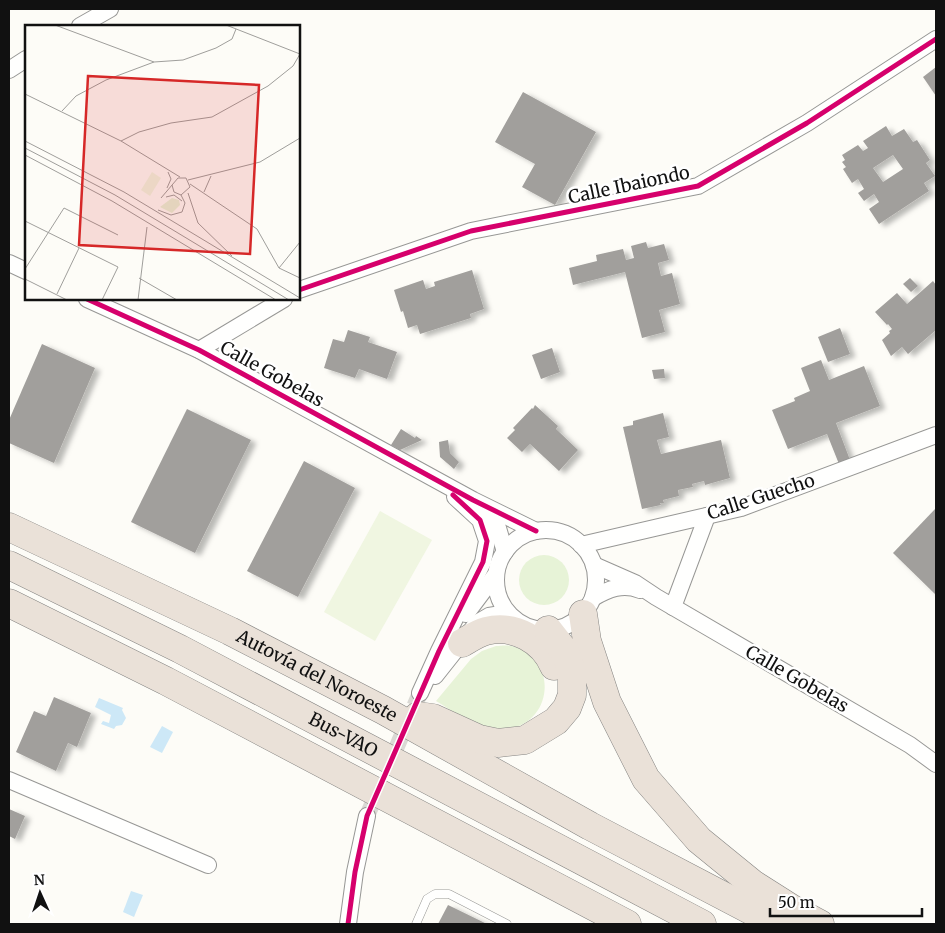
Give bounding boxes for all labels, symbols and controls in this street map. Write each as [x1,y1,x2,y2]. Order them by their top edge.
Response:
inset map [25,25,300,300]
street label: Calle Ibaiondo [566,160,692,209]
street label: Calle Gobelas [216,336,328,412]
street label: Calle Guecho [704,468,817,525]
street label: Autovía del Noroeste [232,624,402,727]
street label: Calle Gobelas [742,640,853,717]
street label: Bus-VAO [305,707,382,762]
north arrow [15,868,65,918]
text: N [33,871,45,889]
scale bar [770,886,922,918]
text: 50 m [778,893,815,912]

